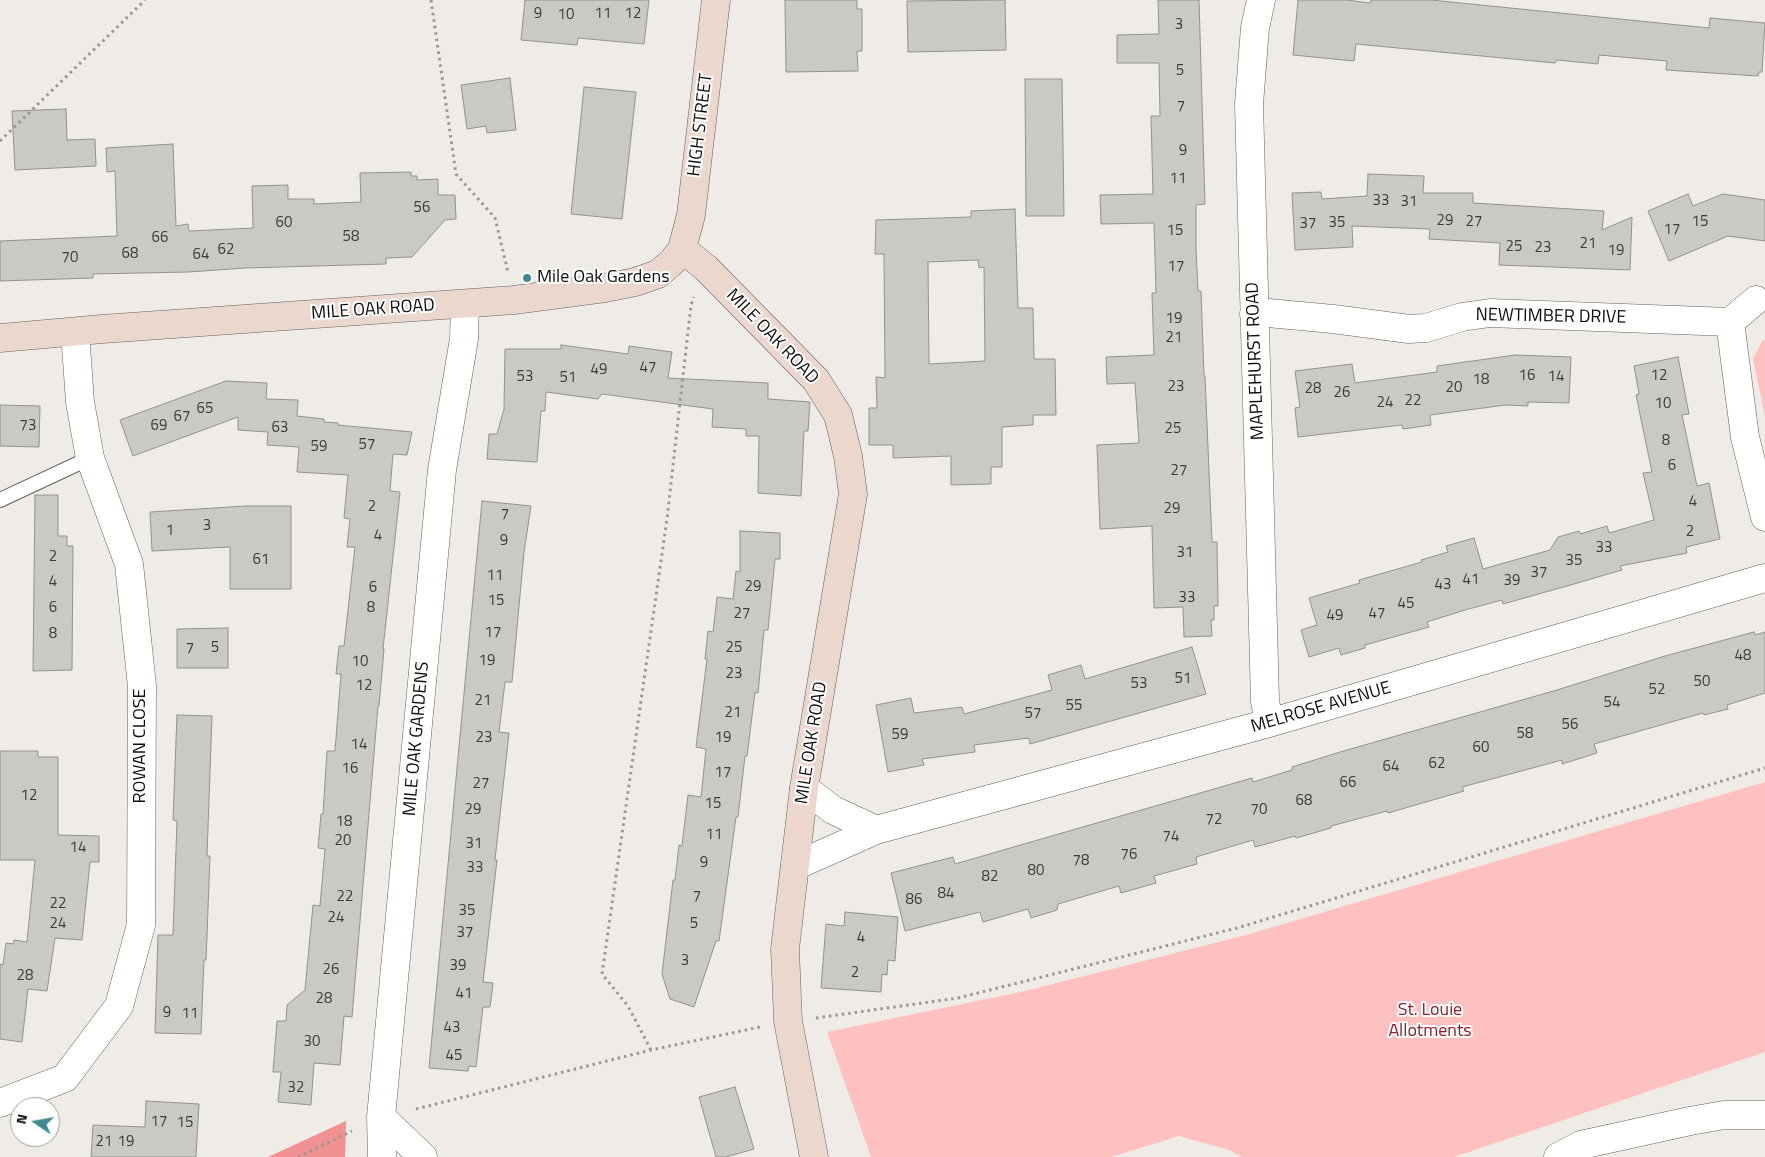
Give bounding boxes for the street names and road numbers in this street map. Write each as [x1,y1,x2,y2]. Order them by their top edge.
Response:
street label: HIGH STREET [684,72,718,178]
street label: MAPLEHURST ROAD [1242,282,1270,440]
street label: MILE OAK ROAD [721,285,823,389]
street label: MILE OAK ROAD [311,295,435,325]
street label: NEWTIMBER DRIVE [1475,305,1627,329]
street label: MILE OAK GARDENS [399,661,435,817]
street label: MELROSE AVENUE [1248,678,1394,738]
street label: MILE OAK ROAD [792,680,832,806]
street label: ROWAN CLOSE [130,689,152,803]

